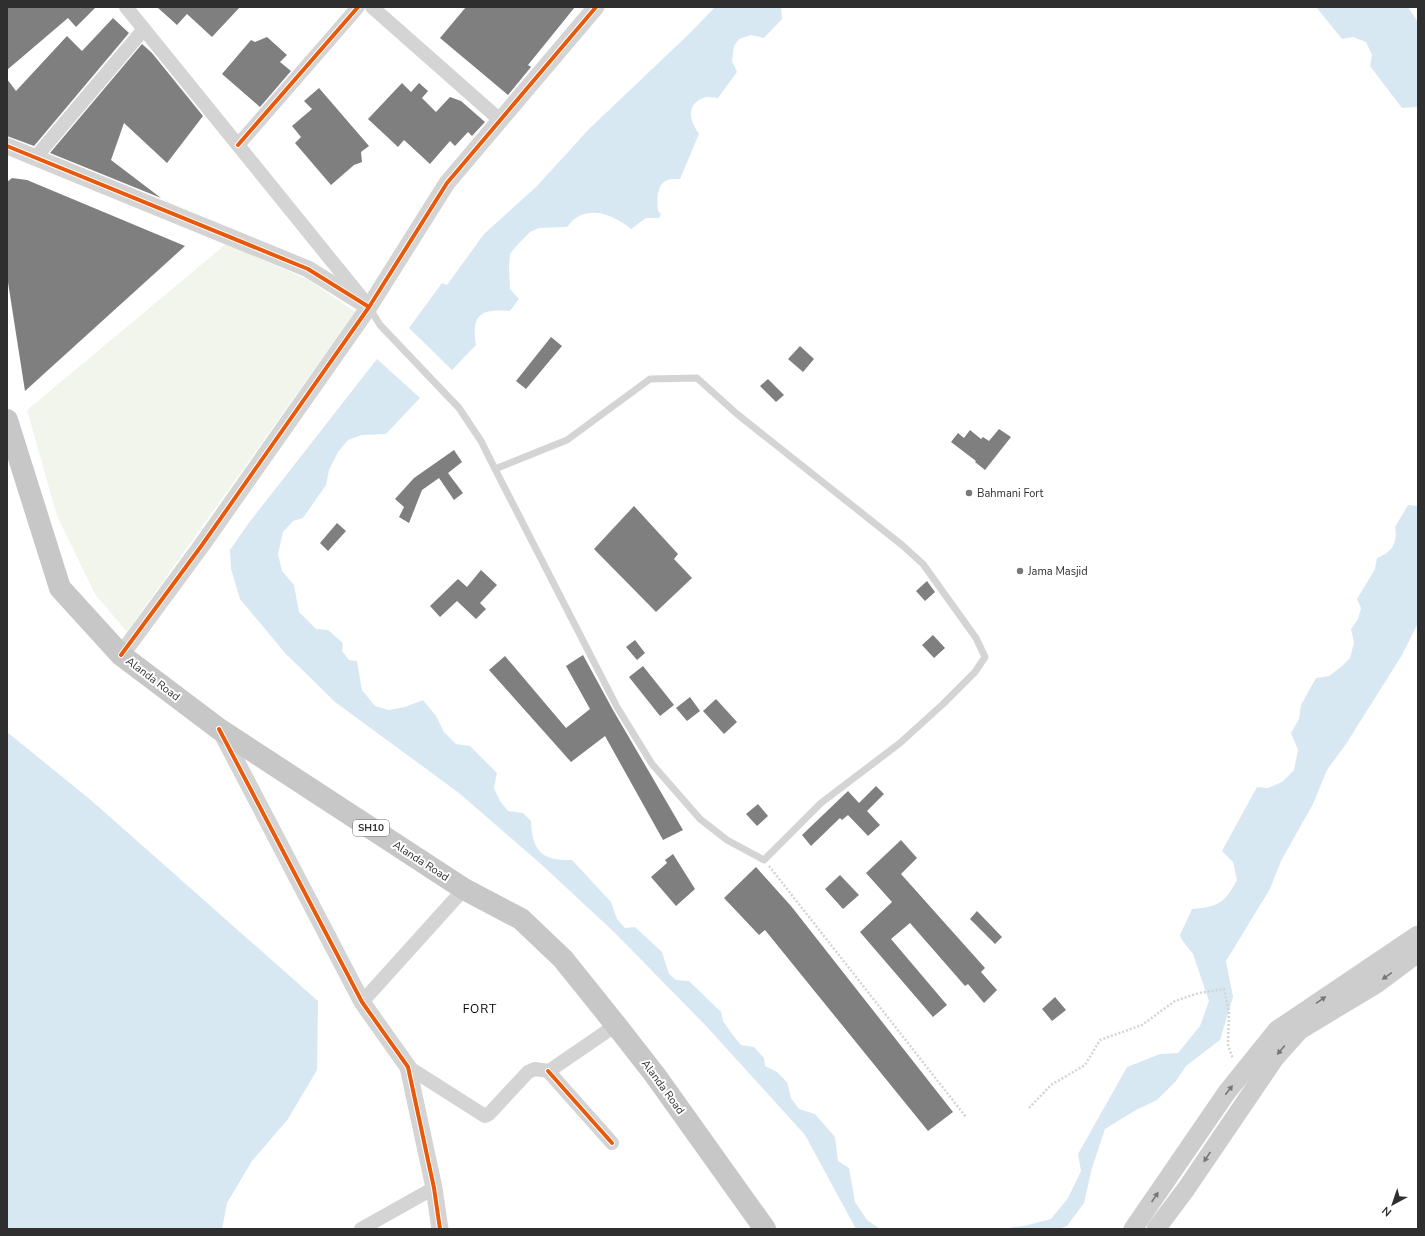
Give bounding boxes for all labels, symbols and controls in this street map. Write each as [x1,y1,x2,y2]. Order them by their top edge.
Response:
place label: Bahmani Fort [977,486,1044,501]
marker: Bahmani Fort [964,488,974,498]
place label: Jama Masjid [1027,564,1088,579]
marker: Jama Masjid [1015,566,1025,576]
street label: Alanda Road [123,654,183,704]
road number: SH10 [353,820,389,836]
street label: Alanda Road [390,837,452,885]
one-way arrow [1382,972,1392,980]
one-way arrow [1316,996,1327,1004]
district label: FORT [463,1001,497,1017]
one-way arrow [1277,1045,1286,1056]
street label: Alanda Road [638,1057,688,1117]
one-way arrow [1225,1084,1233,1095]
one-way arrow [1203,1152,1211,1163]
north arrow [1373,1184,1413,1224]
one-way arrow [1151,1192,1159,1202]
text: N [1379,1203,1395,1220]

